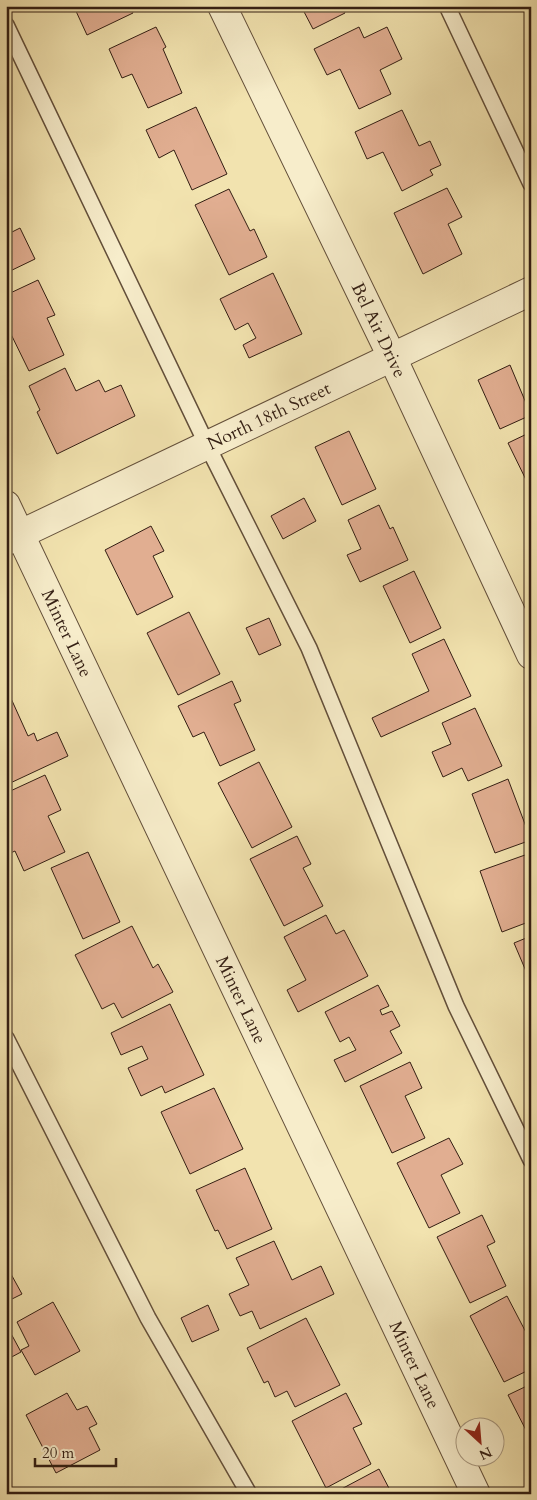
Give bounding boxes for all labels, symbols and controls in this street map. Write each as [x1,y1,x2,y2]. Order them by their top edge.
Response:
street label: Bel Air Drive [345,278,412,382]
street label: North 18th Street [203,376,335,456]
street label: Minter Lane [35,585,99,681]
street label: Minter Lane [210,952,273,1048]
street label: Minter Lane [383,1317,446,1413]
north arrow [454,1418,504,1468]
scale bar [35,1435,116,1467]
text: N [476,1442,495,1464]
text: 20 m [42,1443,74,1463]

